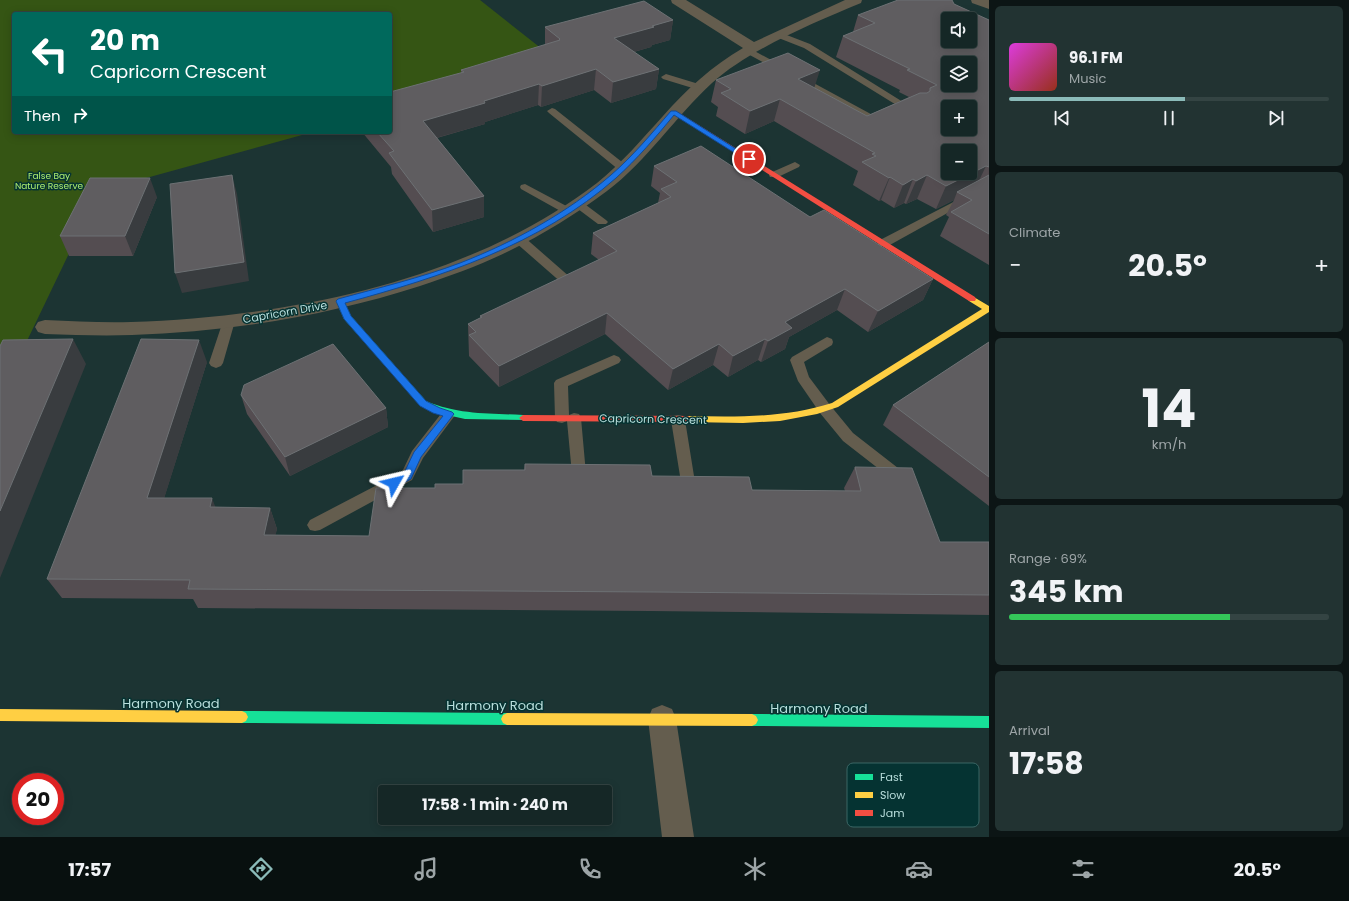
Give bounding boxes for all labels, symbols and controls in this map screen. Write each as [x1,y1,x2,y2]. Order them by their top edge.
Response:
map controls [941,12,977,180]
button: sound [941,12,977,48]
text: 20 m [90,21,160,60]
icon: left [24,28,76,80]
text: 96.1 FM [1069,47,1123,68]
button: layers [941,56,977,92]
text: Capricorn Crescent [90,59,266,84]
text: Music [1069,69,1106,88]
button: + [941,100,977,136]
icon: right [69,104,91,126]
text: Then [24,105,61,126]
icon: previous [1051,107,1073,129]
icon: pause [1158,107,1180,129]
icon: next [1265,107,1287,129]
pin [732,142,766,176]
button: − [941,144,977,180]
icon: arrive [738,148,760,170]
park label: False Bay Nature Reserve [15,170,83,192]
text: Climate [1009,223,1060,242]
text: 20.5° [1128,244,1207,287]
text: − [1009,250,1021,281]
text: + [1314,250,1329,281]
street label: Capricorn Drive [241,297,329,327]
text: 14 [1142,372,1196,445]
street label: Capricorn Crescent [599,410,707,428]
text: km/h [1152,435,1186,454]
position arrow [373,462,415,504]
text: Range · 69% [1009,549,1087,568]
text: 345 km [1009,570,1124,613]
street label: Harmony Road [122,694,220,713]
street label: Harmony Road [446,696,544,715]
street label: Harmony Road [770,699,868,718]
text: Arrival [1009,721,1050,740]
text: 17:58 [1009,742,1084,785]
legend [847,763,979,827]
text: Fast [880,769,903,785]
speed limit sign: 20 [12,773,64,825]
text: Slow [880,787,905,803]
text: 17:58 · 1 min · 240 m [422,794,568,815]
text: Jam [880,805,905,821]
icon: directions [247,855,275,883]
icon: music [412,855,440,883]
icon: phone [576,855,604,883]
icon: climate [741,855,769,883]
icon: car [905,855,933,883]
icon: filters [1069,855,1097,883]
text: 17:57 [68,857,111,882]
text: 20.5° [1234,857,1281,882]

